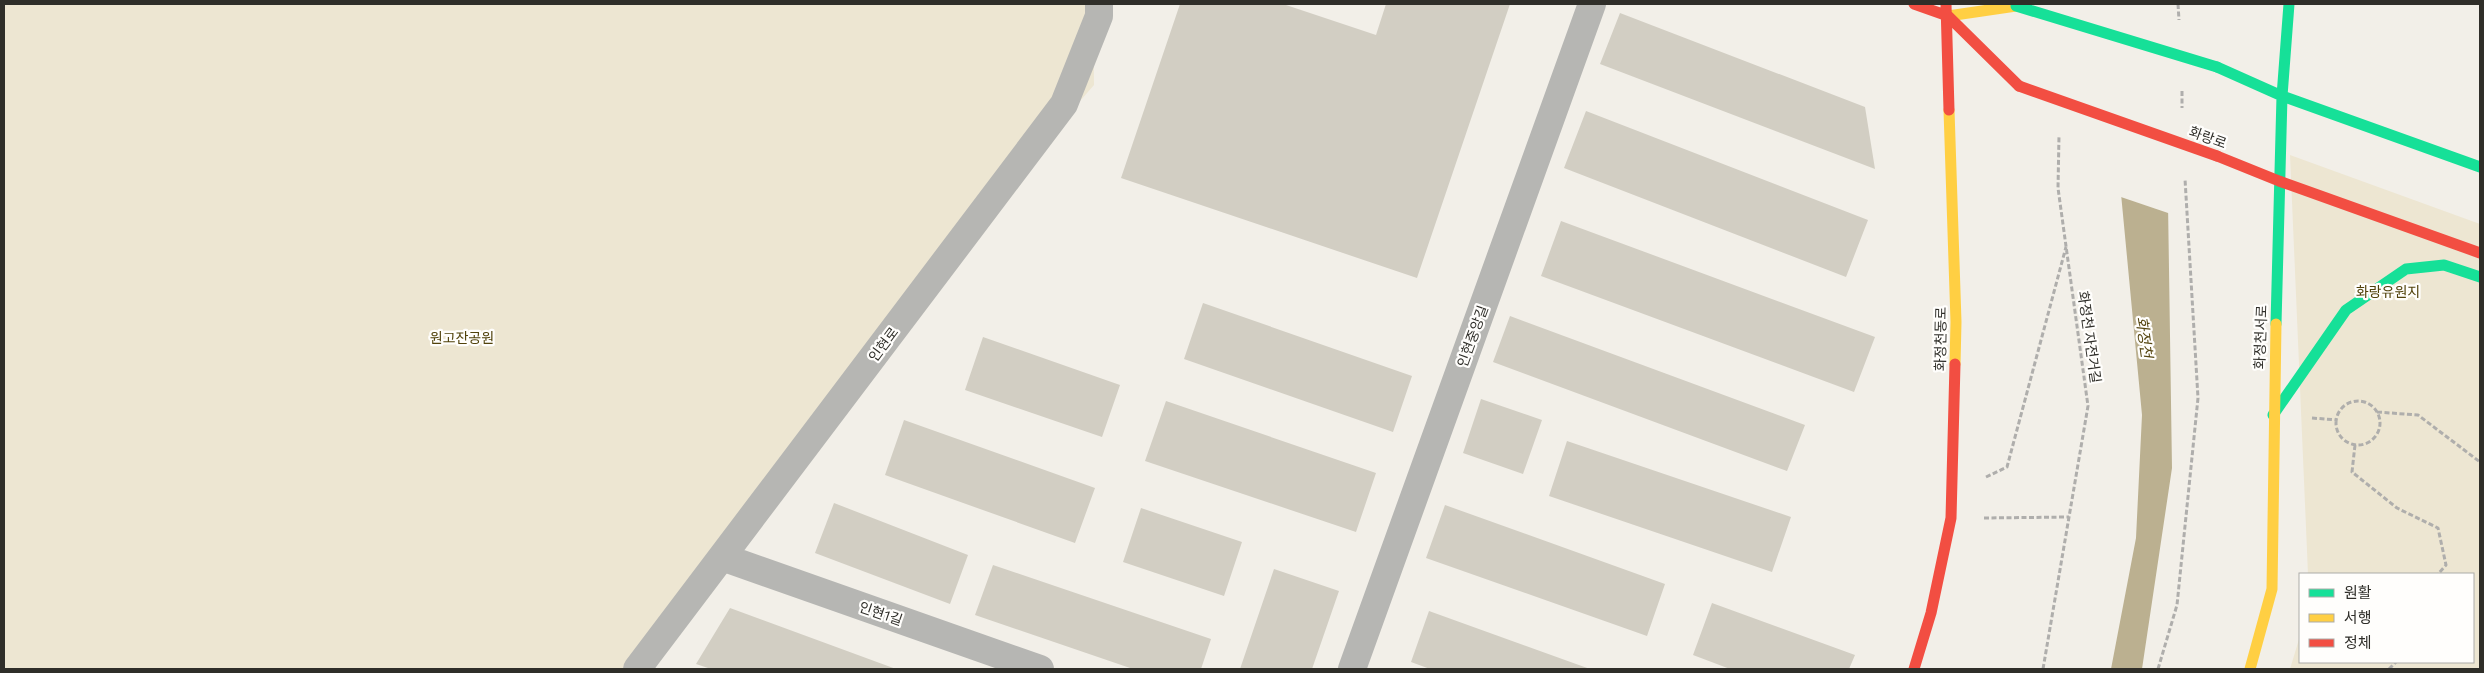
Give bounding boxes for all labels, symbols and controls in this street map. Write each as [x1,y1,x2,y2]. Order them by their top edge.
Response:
street label: 화랑로 [2187,122,2229,152]
park label: 화랑유원지 [2356,283,2420,300]
street label: 화정천 자전거길 [2075,290,2105,384]
street label: 인현중앙길 [1453,303,1491,369]
street label: 화정천서로 [2250,304,2270,369]
street label: 화정천동로 [1931,307,1949,371]
water label: 화정천 [2133,315,2157,361]
street label: 인현로 [865,323,901,365]
park label: 원고잔공원 [430,329,494,346]
legend [2299,573,2474,663]
text: 원활 [2344,583,2372,601]
street label: 인현1길 [857,598,905,628]
text: 서행 [2344,608,2372,626]
text: 정체 [2344,633,2372,651]

